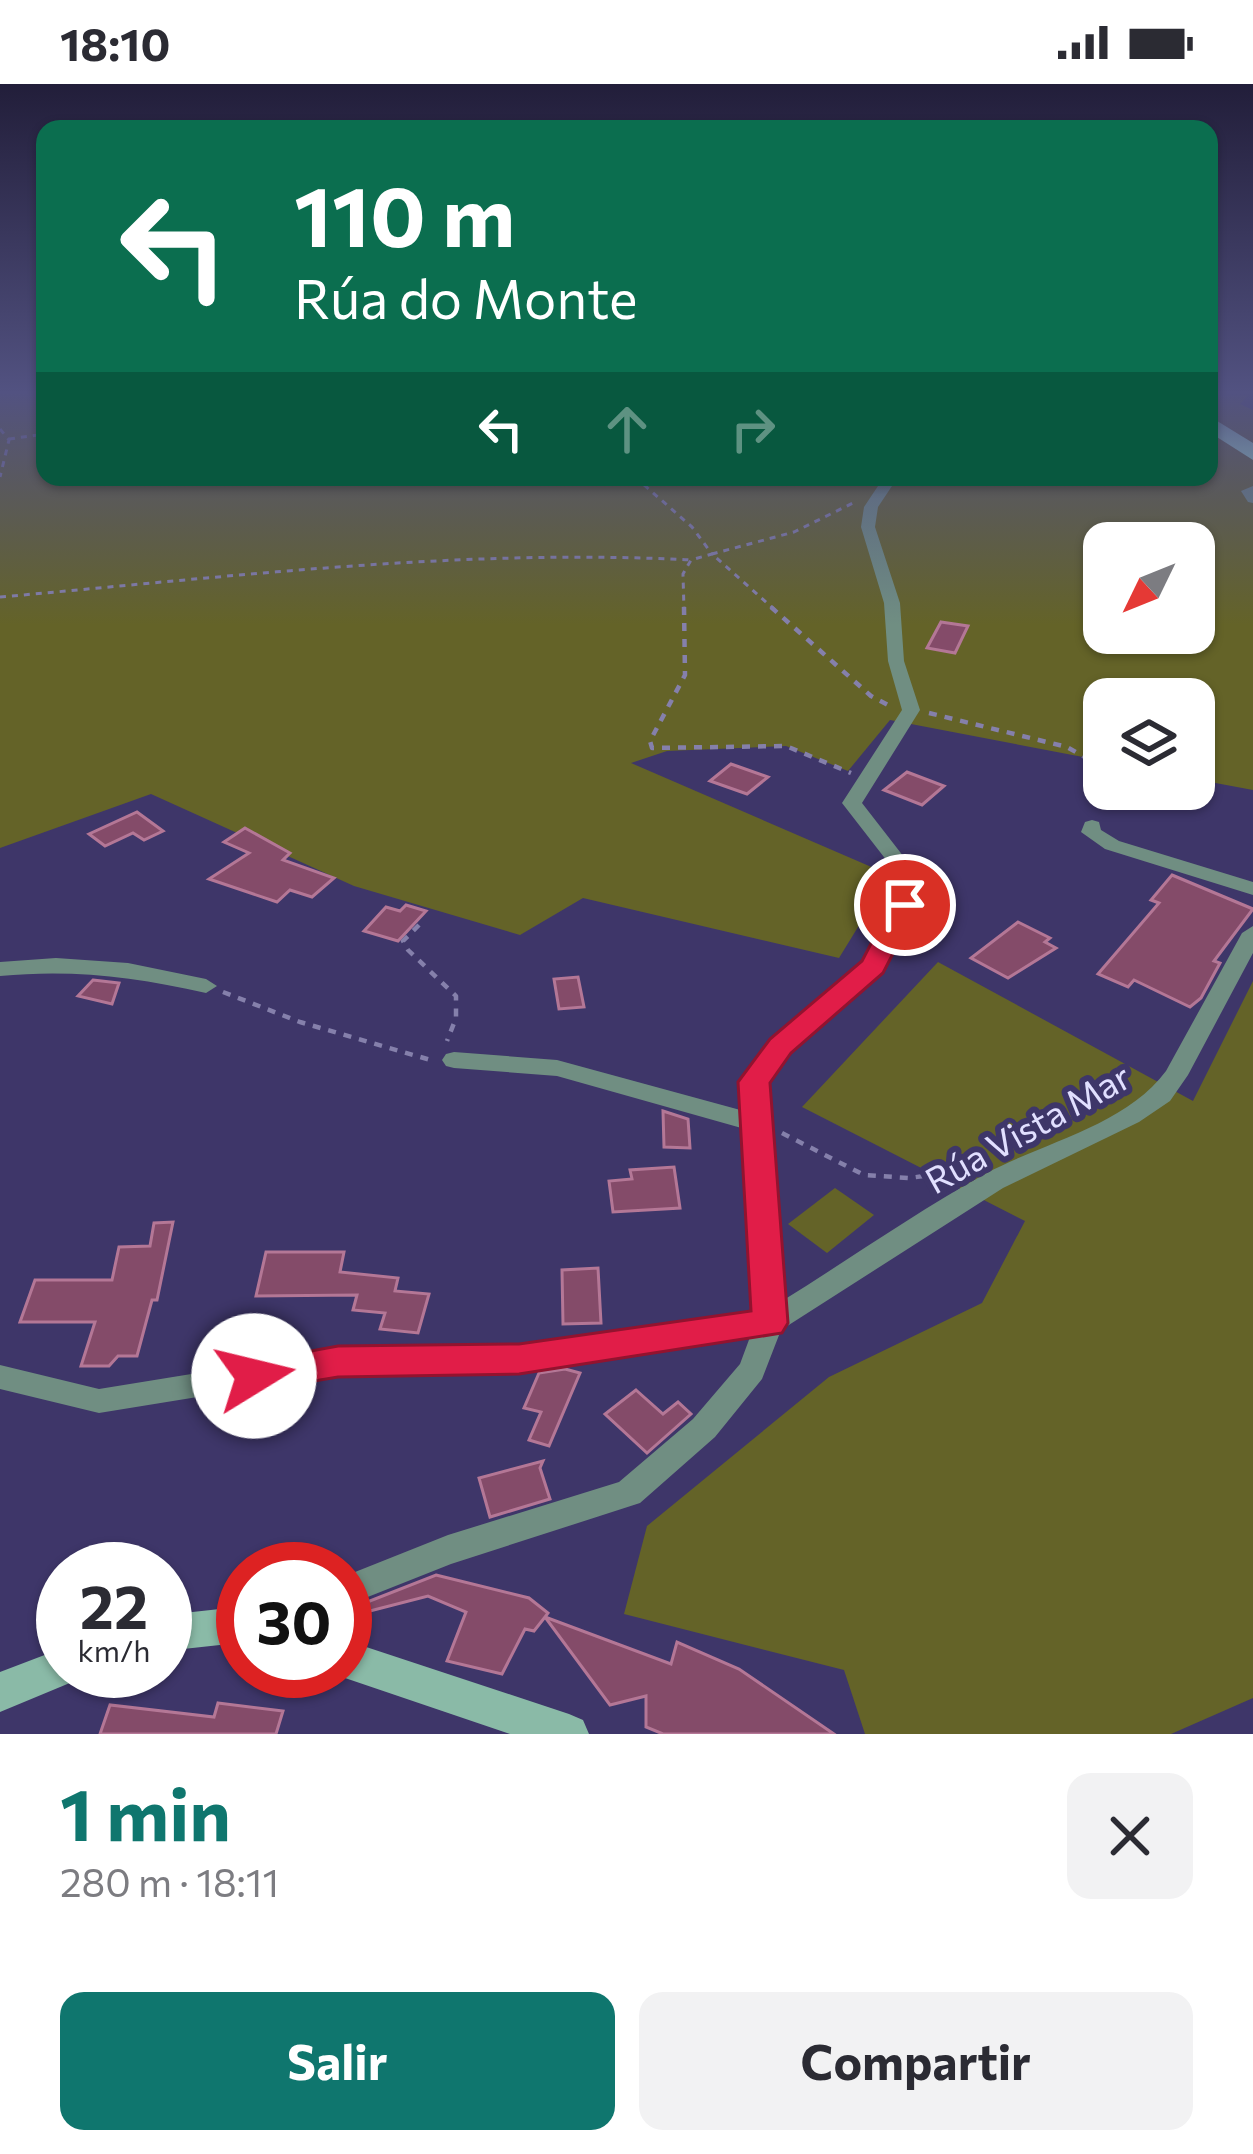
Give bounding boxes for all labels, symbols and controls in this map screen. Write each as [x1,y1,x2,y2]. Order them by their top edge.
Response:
text: 18:10 [60,15,170,70]
text: 110 m [294,162,515,264]
icon: left [96,168,252,324]
text: Rúa do Monte [294,264,637,330]
icon: left [468,396,534,462]
icon: ahead [594,396,660,462]
icon: right [720,396,786,462]
north arrow [1083,522,1215,654]
map controls [1083,522,1215,810]
button: layers [1083,678,1215,810]
pin [854,854,956,956]
icon: arrive [872,872,938,938]
street label: Rúa Vista Mar [917,1053,1137,1201]
position arrow [191,1313,317,1439]
speed limit sign: 30 [216,1542,372,1698]
text: 22 [80,1568,148,1641]
text: km/h [78,1631,150,1668]
text: 1 min [60,1768,231,1856]
button: close [1067,1773,1193,1899]
text: 280 m · 18:11 [60,1857,279,1905]
button: Salir [60,1992,615,2130]
button: Compartir [639,1992,1193,2130]

